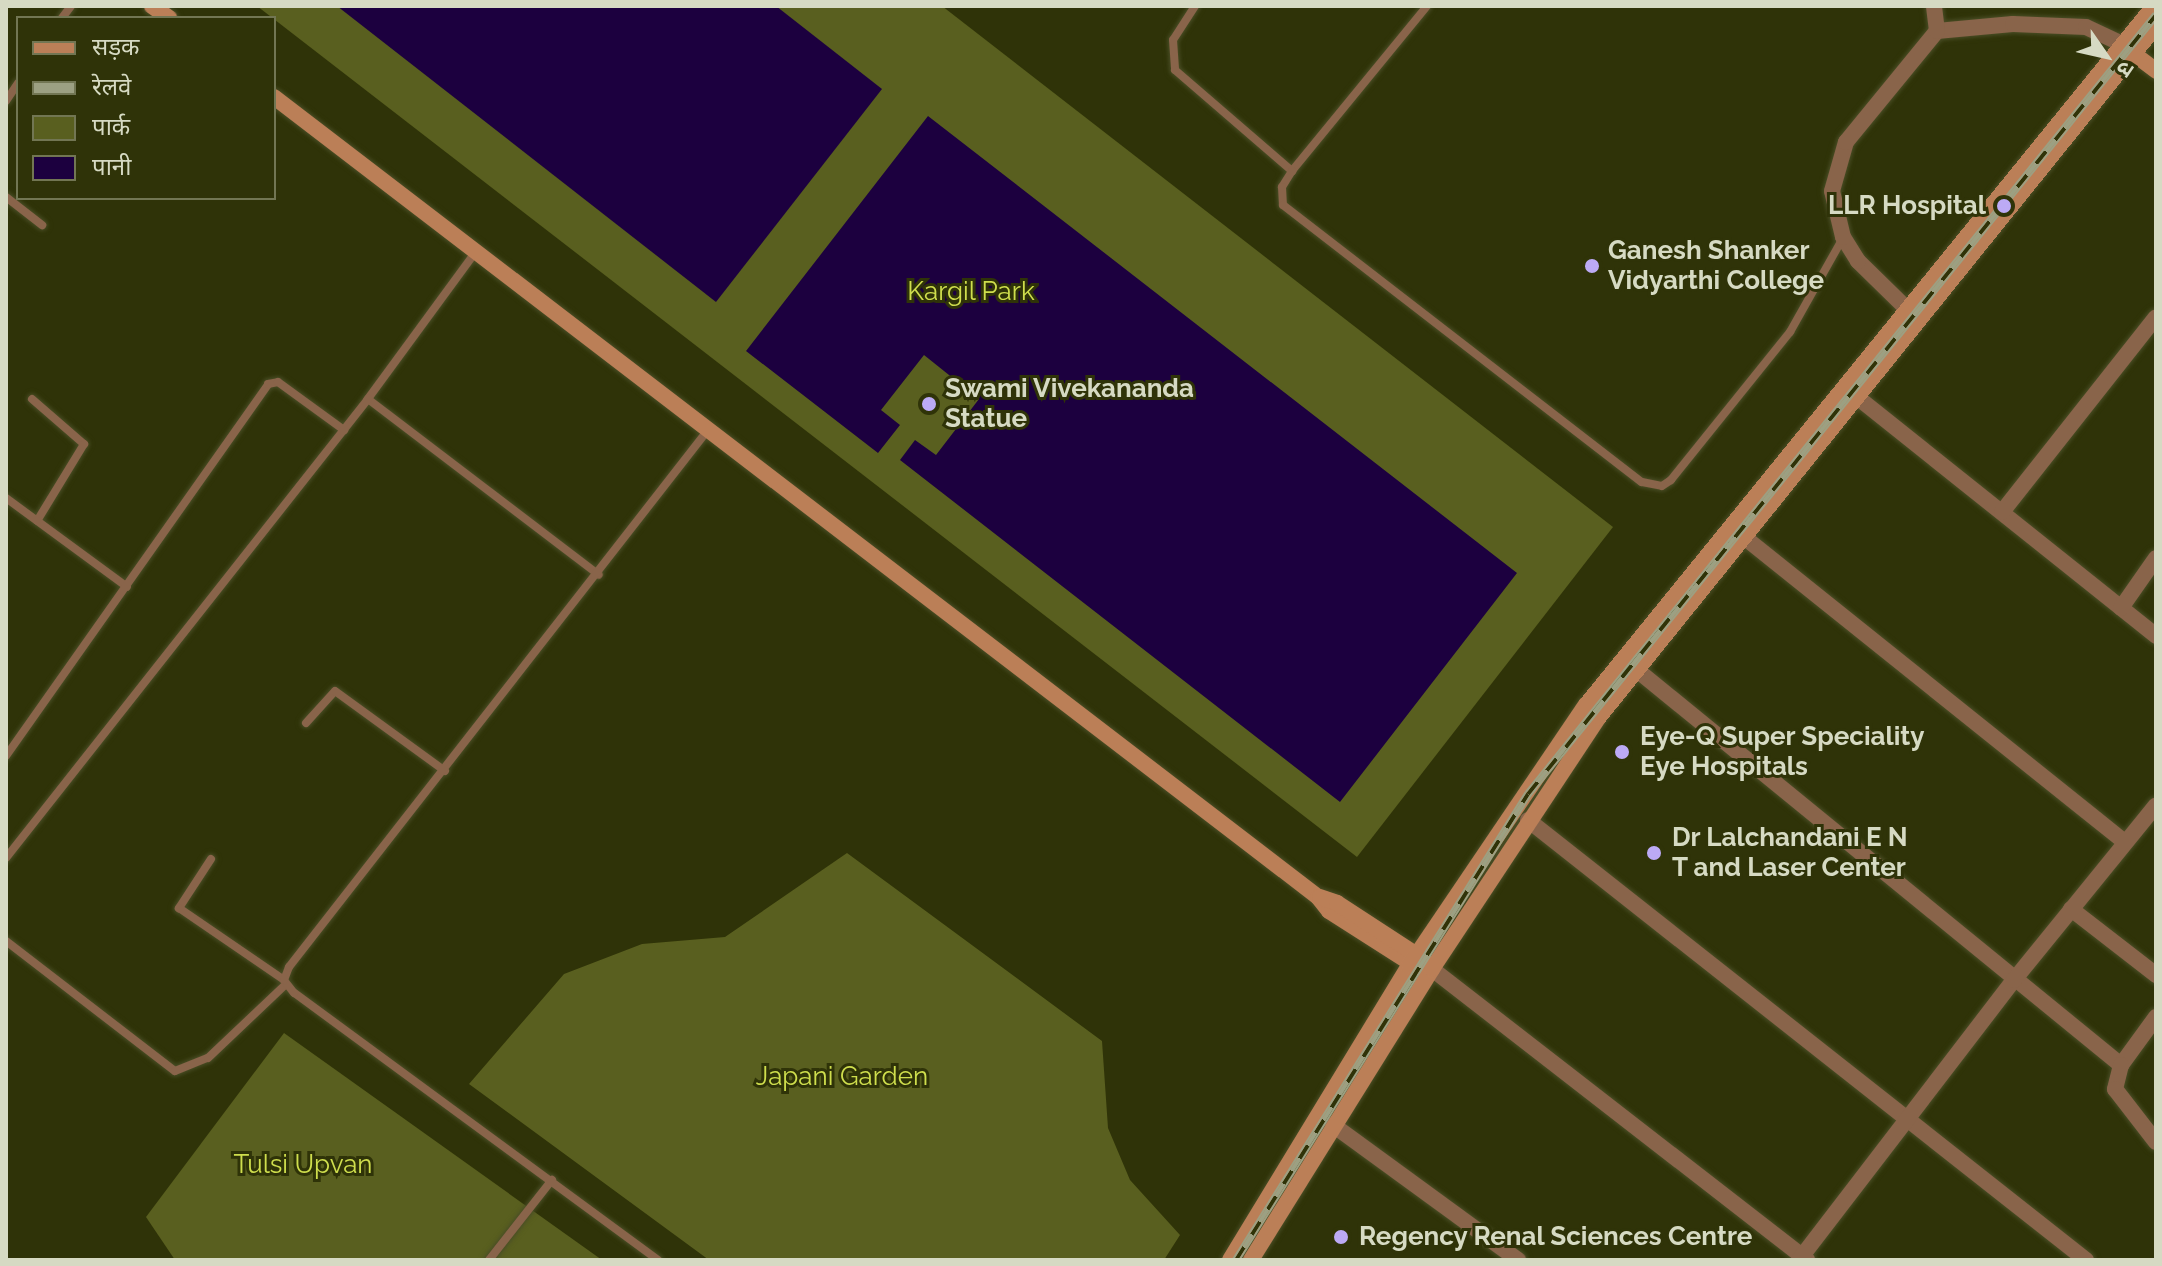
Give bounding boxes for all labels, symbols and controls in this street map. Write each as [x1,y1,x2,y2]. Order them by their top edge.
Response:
legend [16,16,276,200]
north arrow [2066,16,2146,96]
text: सड़क [92,32,140,61]
text: उ [2112,57,2140,82]
text: रेलवे [92,72,131,101]
text: पार्क [92,112,130,141]
text: पानी [92,152,131,181]
place label: LLR Hospital [1828,190,1986,222]
marker: LLR Hospital [1993,195,2015,217]
place label: Ganesh Shanker Vidyarthi College [1608,235,1824,296]
marker: Ganesh Shanker Vidyarthi College [1583,257,1601,275]
park label: Kargil Park [907,276,1035,308]
place label: Swami Vivekananda Statue [945,373,1195,434]
marker: Swami Vivekananda Statue [920,395,938,413]
place label: Eye-Q Super Speciality Eye Hospitals [1640,721,1925,782]
marker: Eye-Q Super Speciality Eye Hospitals [1611,741,1633,763]
place label: Dr Lalchandani E N T and Laser Center [1672,822,1908,884]
marker: Dr Lalchandani E N T and Laser Center [1643,842,1665,864]
park label: Japani Garden [756,1061,928,1093]
park label: Tulsi Upvan [234,1149,372,1181]
place label: Regency Renal Sciences Centre [1359,1221,1754,1253]
marker: Regency Renal Sciences Centre [1330,1226,1352,1248]

